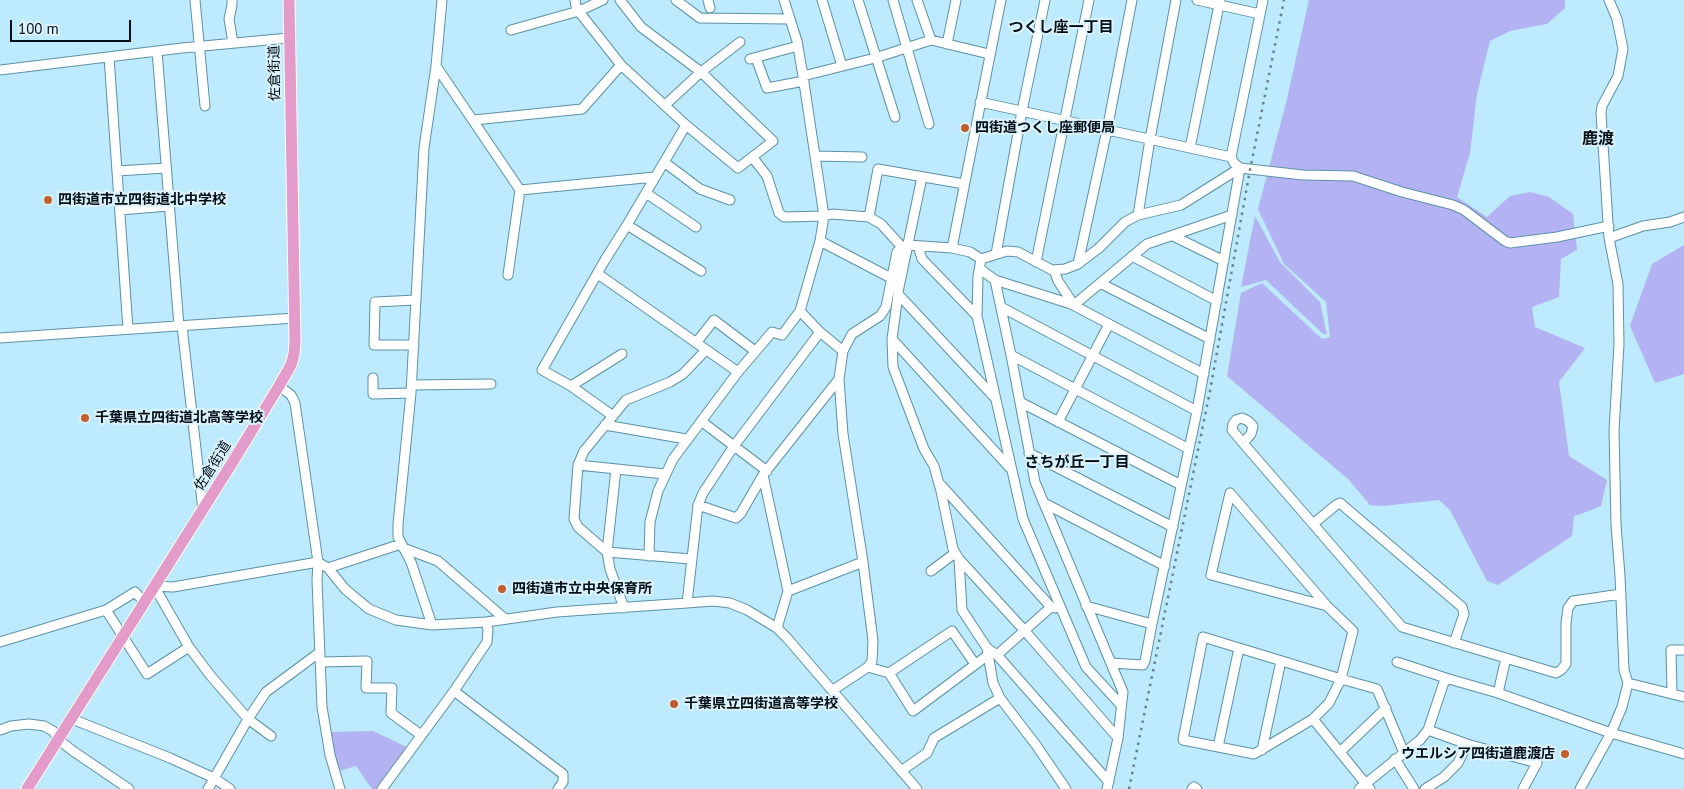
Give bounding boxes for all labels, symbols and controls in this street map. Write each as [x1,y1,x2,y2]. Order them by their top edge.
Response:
scale bar [12,10,134,42]
text: 100 m [18,19,59,38]
district label: つくし座一丁目 [1009,19,1113,37]
street label: 佐倉街道 [266,45,284,101]
place label: 四街道つくし座郵便局 [975,120,1115,136]
marker: 四街道つくし座郵便局 [959,122,971,134]
district label: 鹿渡 [1582,129,1614,149]
place label: 四街道市立四街道北中学校 [58,192,226,208]
marker: 四街道市立四街道北中学校 [42,194,54,206]
place label: 千葉県立四街道北高等学校 [95,410,263,426]
marker: 千葉県立四街道北高等学校 [79,412,91,424]
street label: 佐倉街道 [191,438,235,494]
district label: さちが丘一丁目 [1025,454,1129,472]
place label: 四街道市立中央保育所 [512,581,652,597]
marker: 四街道市立中央保育所 [496,583,508,595]
place label: 千葉県立四街道高等学校 [684,696,838,712]
marker: 千葉県立四街道高等学校 [668,698,680,710]
place label: ウエルシア四街道鹿渡店 [1401,746,1555,762]
marker: ウエルシア四街道鹿渡店 [1559,748,1571,760]

